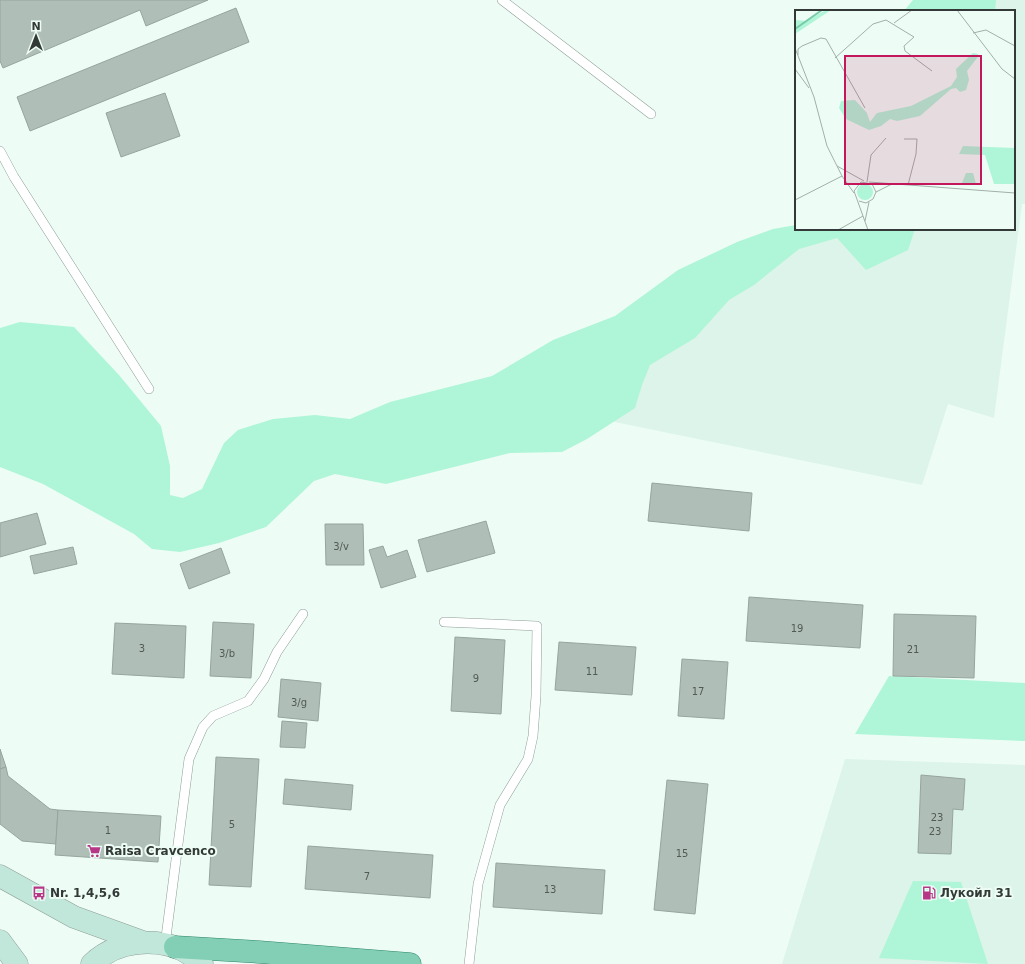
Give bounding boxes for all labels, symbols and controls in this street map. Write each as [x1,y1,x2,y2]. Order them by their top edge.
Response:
inset map [795,10,1015,230]
north arrow [16,16,56,56]
text: N [31,20,41,33]
house number: 3/v [333,541,349,552]
house number: 19 [791,623,803,634]
house number: 3 [139,643,145,654]
house number: 21 [907,644,919,655]
house number: 3/b [219,648,235,659]
house number: 11 [586,666,598,677]
house number: 9 [473,673,479,684]
house number: 17 [692,686,704,697]
house number: 3/g [291,697,307,708]
house number: 23 [931,812,943,823]
house number: 5 [229,819,235,830]
house number: 1 [105,825,111,836]
house number: 23 [929,826,941,837]
supermarket icon: Raisa Cravcenco [86,843,102,859]
place label: Raisa Cravcenco [105,844,216,858]
house number: 15 [676,848,688,859]
house number: 7 [364,871,370,882]
house number: 13 [544,884,556,895]
bus stop icon: Nr. 1,4,5,6 [31,885,47,901]
fuel station icon: Лукойл 31 [921,885,937,901]
place label: Nr. 1,4,5,6 [50,886,120,900]
place label: Лукойл 31 [940,886,1012,900]

